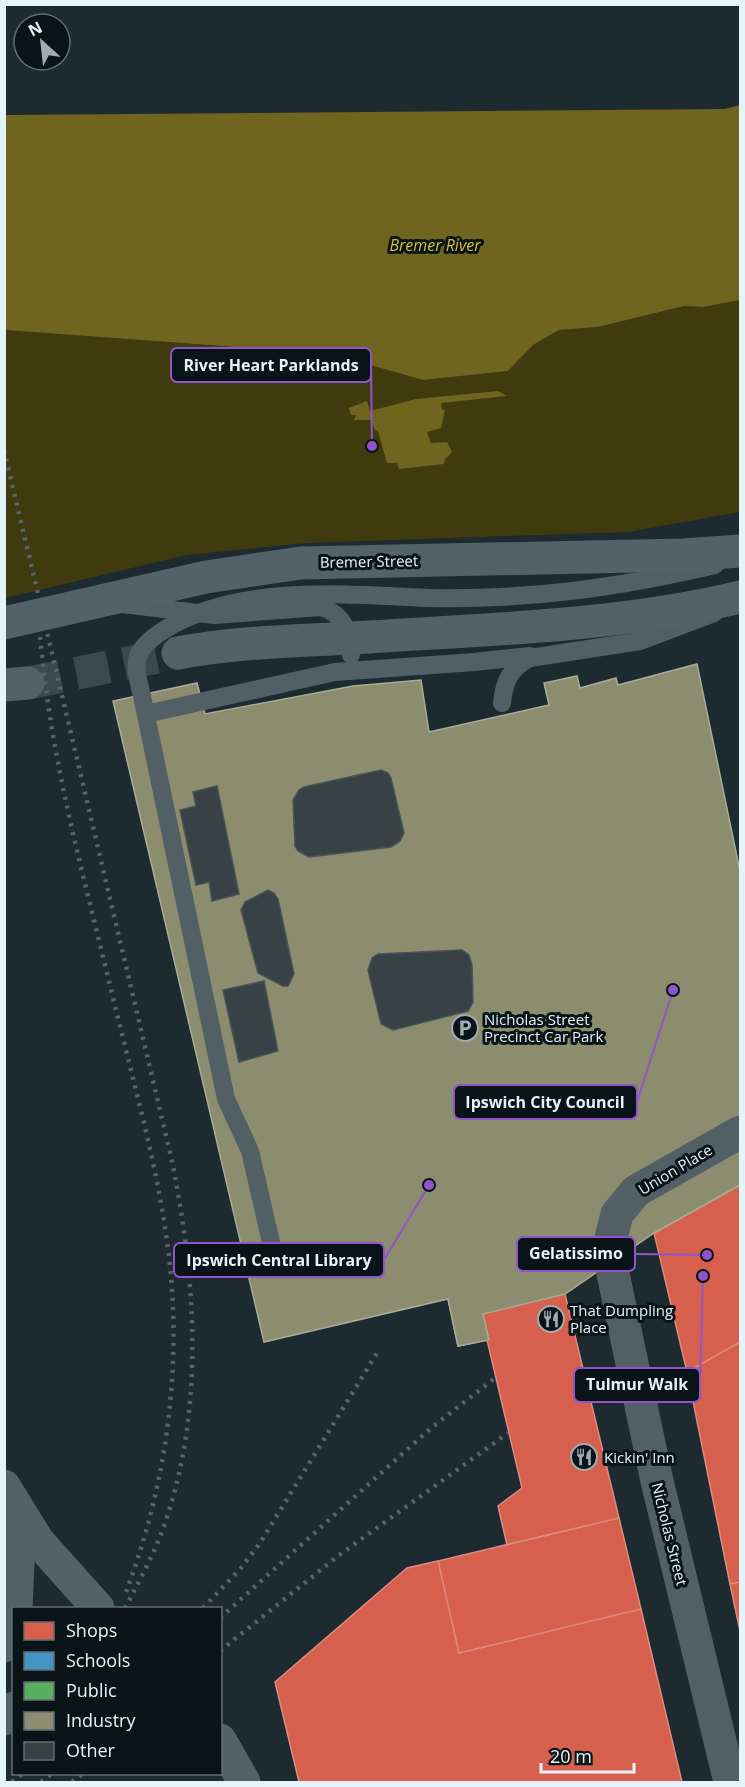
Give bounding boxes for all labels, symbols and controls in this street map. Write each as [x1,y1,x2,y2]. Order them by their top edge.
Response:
north arrow [12,12,72,72]
text: N [24,16,46,41]
water label: Bremer River [389,234,481,256]
callout: River Heart Parklands [171,348,371,382]
text: River Heart Parklands [183,354,359,376]
street label: Bremer Street [320,550,418,572]
place label: Nicholas Street Precinct Car Park [484,1009,603,1046]
parking icon: Nicholas Street Precinct Car Park [450,1013,480,1043]
callout: Ipswich City Council [454,1085,637,1119]
text: Ipswich City Council [465,1091,625,1113]
street label: Union Place [634,1139,716,1199]
callout: Gelatissimo [517,1237,635,1271]
text: Gelatissimo [529,1242,623,1264]
callout: Ipswich Central Library [174,1243,384,1277]
text: Ipswich Central Library [186,1249,373,1271]
place label: That Dumpling Place [570,1300,673,1337]
restaurant icon: That Dumpling Place [536,1304,566,1334]
callout: Tulmur Walk [574,1368,700,1402]
text: Tulmur Walk [586,1373,688,1395]
restaurant icon: Kickin' Inn [569,1442,599,1472]
place label: Kickin' Inn [604,1447,675,1467]
street label: Nicholas Street [648,1480,692,1588]
legend [12,1607,222,1775]
text: Shops [66,1618,117,1642]
text: Schools [66,1648,130,1672]
text: Public [66,1678,117,1702]
text: Industry [66,1708,136,1732]
scale bar [541,1736,634,1774]
text: Other [66,1738,116,1762]
text: 20 m [550,1744,592,1768]

